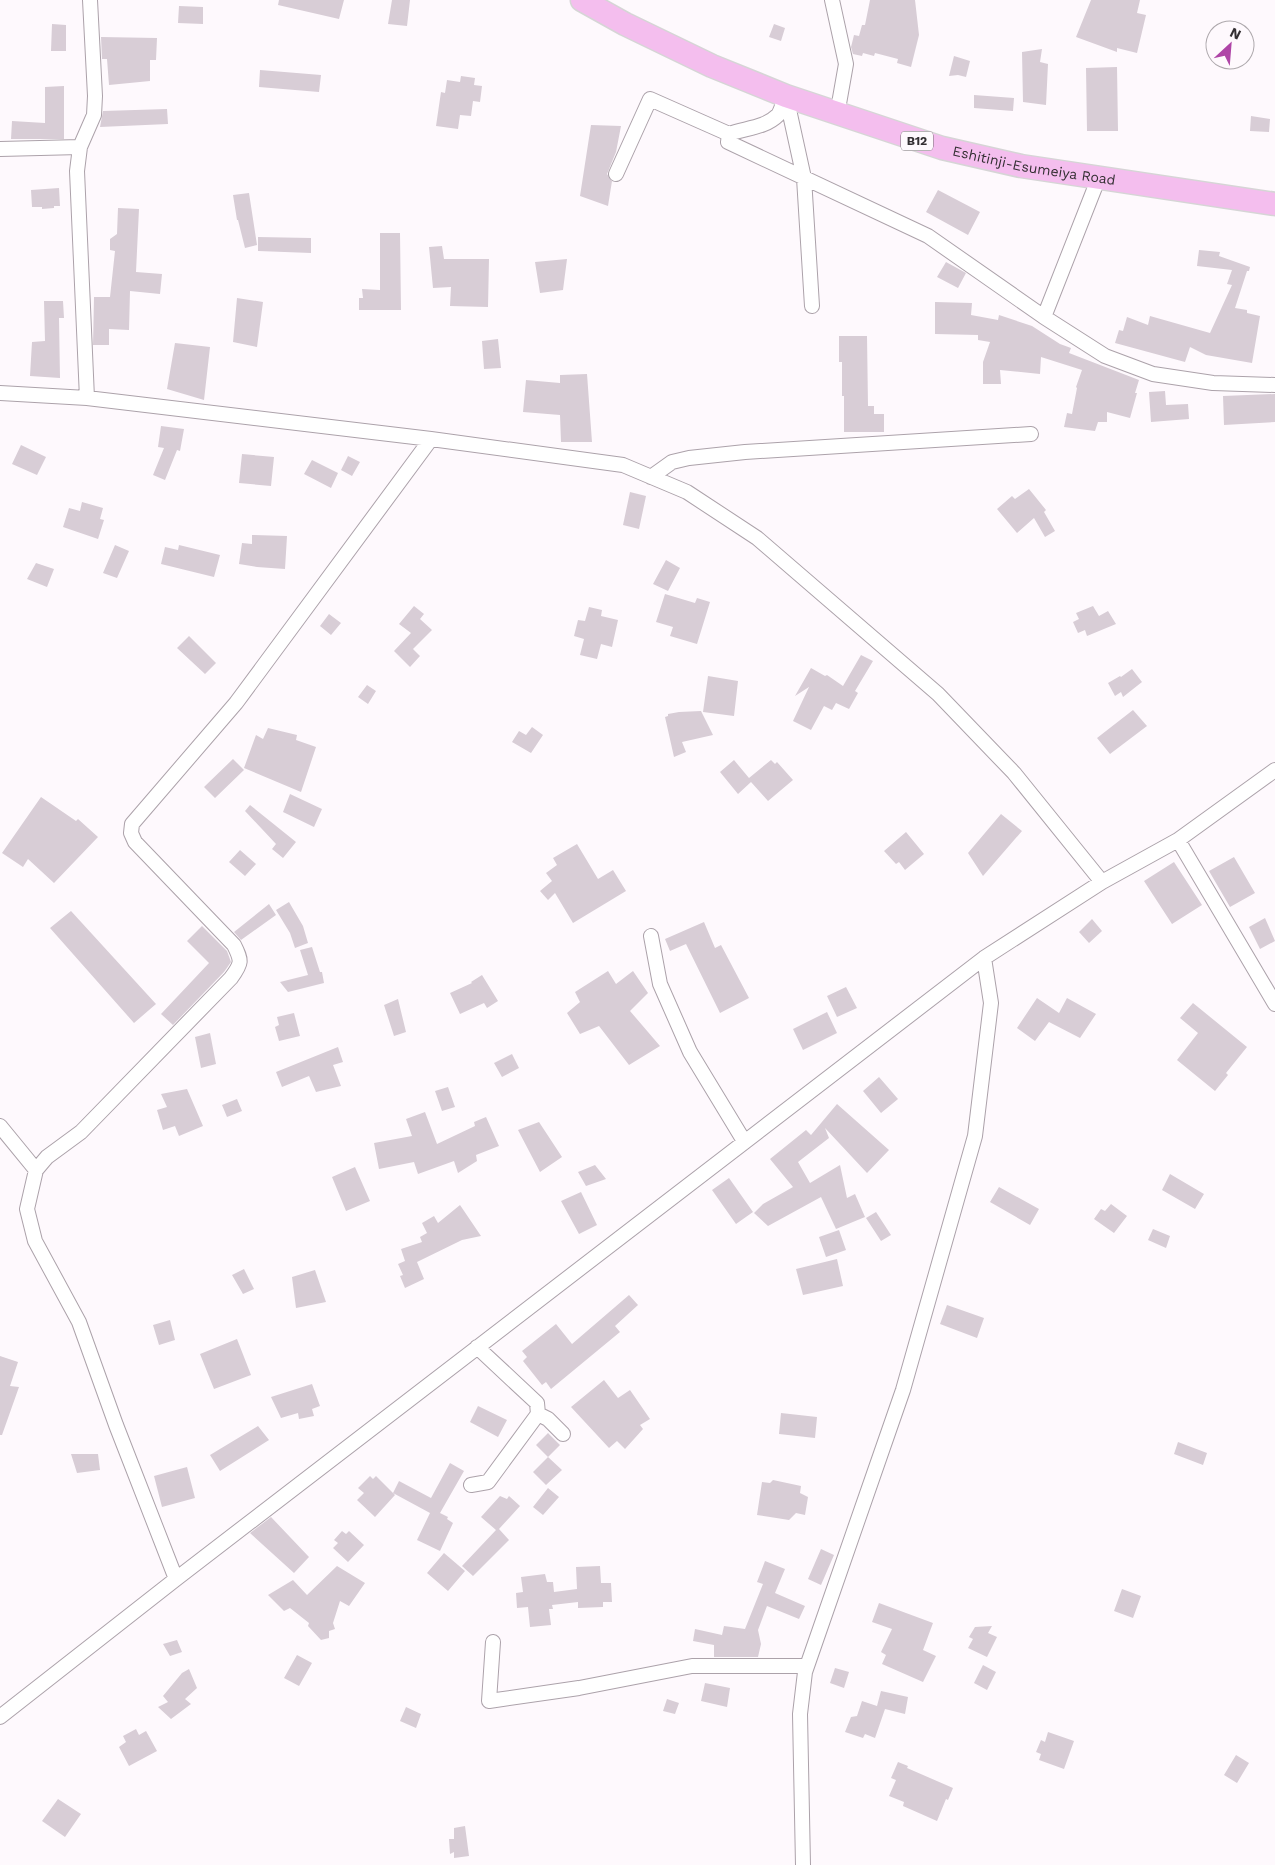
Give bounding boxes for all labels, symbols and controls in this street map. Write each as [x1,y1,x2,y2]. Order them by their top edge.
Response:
north arrow [1205,20,1255,70]
text: N [1228,24,1244,43]
road number: B12 [901,132,933,150]
street label: Eshitinji-Esumeiya Road [951,143,1117,188]

